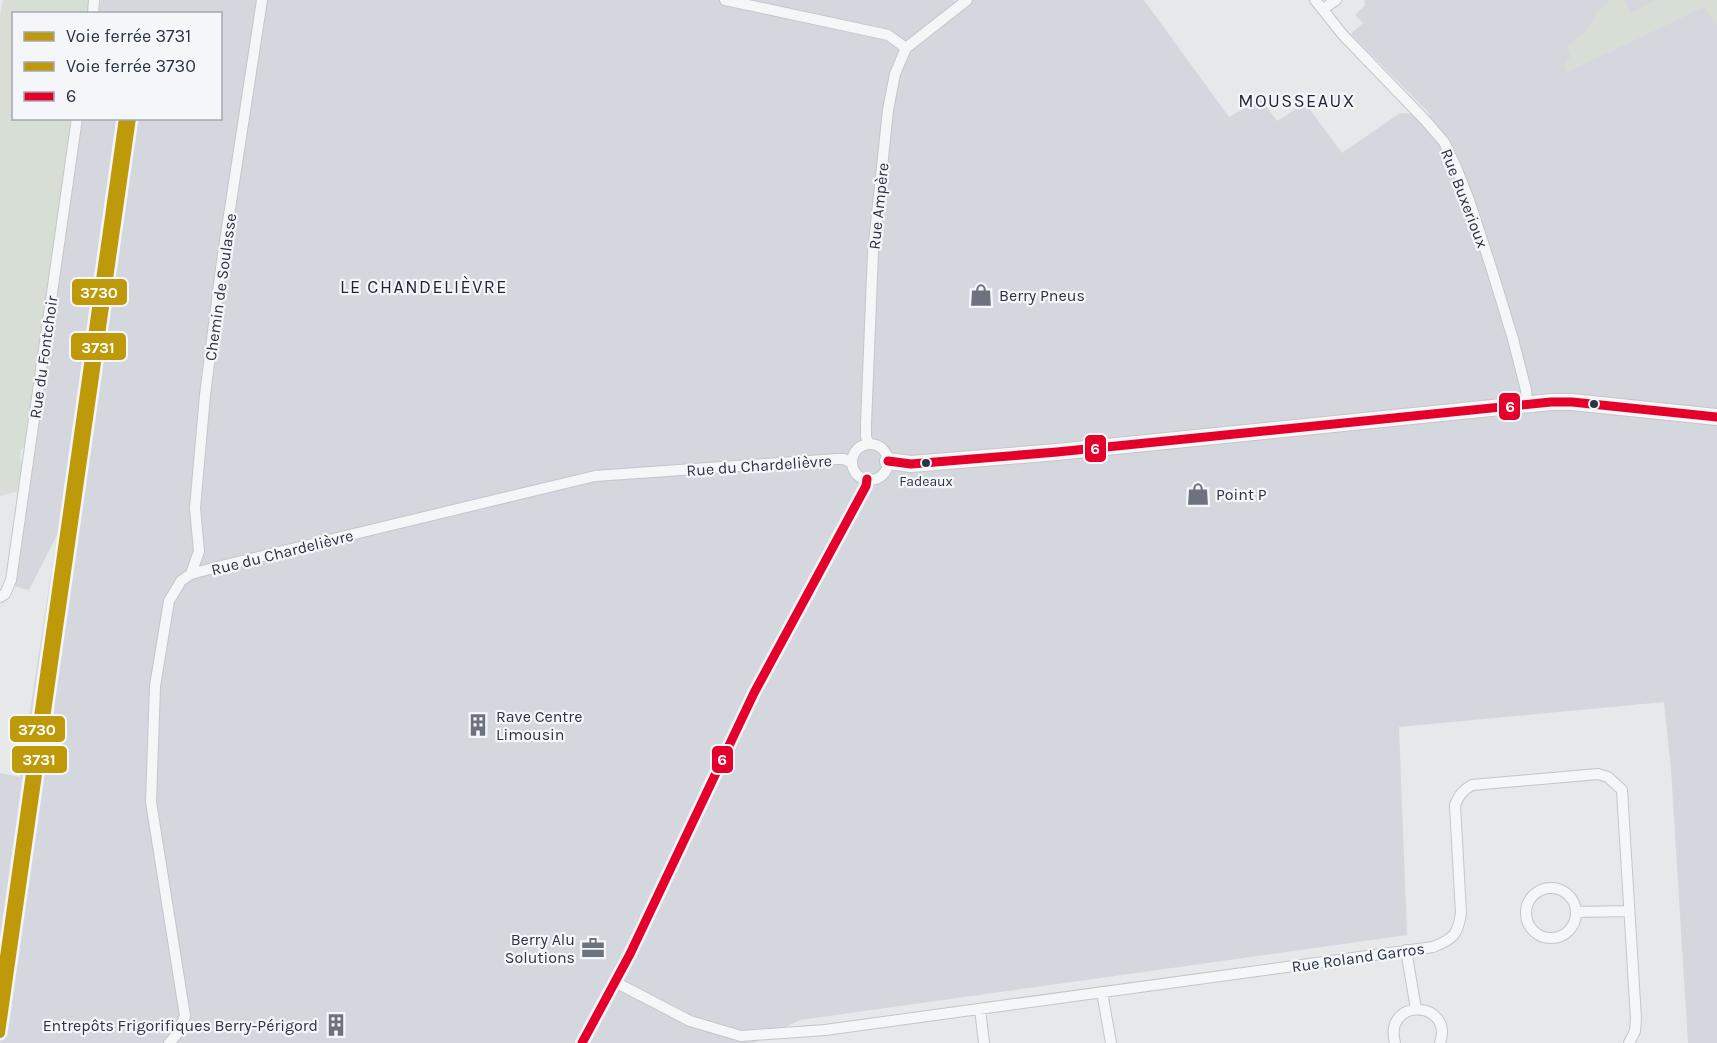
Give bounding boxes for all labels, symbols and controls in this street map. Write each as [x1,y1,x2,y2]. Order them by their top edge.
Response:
legend [12,12,222,120]
text: Voie ferrée 3731 [66,25,191,47]
text: Voie ferrée 3730 [66,55,196,77]
text: 6 [66,85,76,107]
district label: MOUSSEAUX [1238,90,1356,112]
street label: Rue Buxerioux [1437,146,1492,250]
street label: Rue Ampère [864,162,893,250]
street label: Chemin de Soulasse [201,212,240,362]
district label: LE CHANDELIÈVRE [340,275,508,298]
line badge: 3730 [71,278,128,306]
shop icon: Berry Pneus [968,282,994,308]
text: 3730 [80,283,118,302]
place label: Berry Pneus [999,286,1085,305]
street label: Rue du Fontchoir [25,294,62,420]
line badge: 3731 [70,332,127,361]
text: 3731 [81,338,115,357]
line badge: 6 [1498,392,1521,421]
text: 6 [1505,397,1515,416]
unlabelled marker [1588,398,1600,410]
line badge: 6 [1084,434,1107,463]
text: 6 [1090,439,1100,458]
street label: Rue du Chardelièvre [686,451,832,480]
marker: Fadeaux [920,457,932,469]
place label: Fadeaux [899,473,953,490]
shop icon: Point P [1185,481,1211,507]
place label: Point P [1216,485,1267,504]
street label: Rue du Chardelièvre [209,526,355,579]
place label: Rave Centre Limousin [496,707,582,744]
building icon: Rave Centre Limousin [465,712,491,738]
line badge: 3730 [9,715,66,743]
text: 3730 [18,720,56,739]
line badge: 3731 [11,745,68,774]
line badge: 6 [711,745,734,774]
text: 3731 [22,750,56,769]
text: 6 [717,750,727,769]
place label: Berry Alu Solutions [505,930,575,967]
office icon: Berry Alu Solutions [580,935,606,961]
street label: Rue Roland Garros [1290,939,1426,976]
building icon: Entrepôts Frigorifiques Berry-Périgord [323,1012,349,1038]
place label: Entrepôts Frigorifiques Berry-Périgord [43,1016,318,1035]

